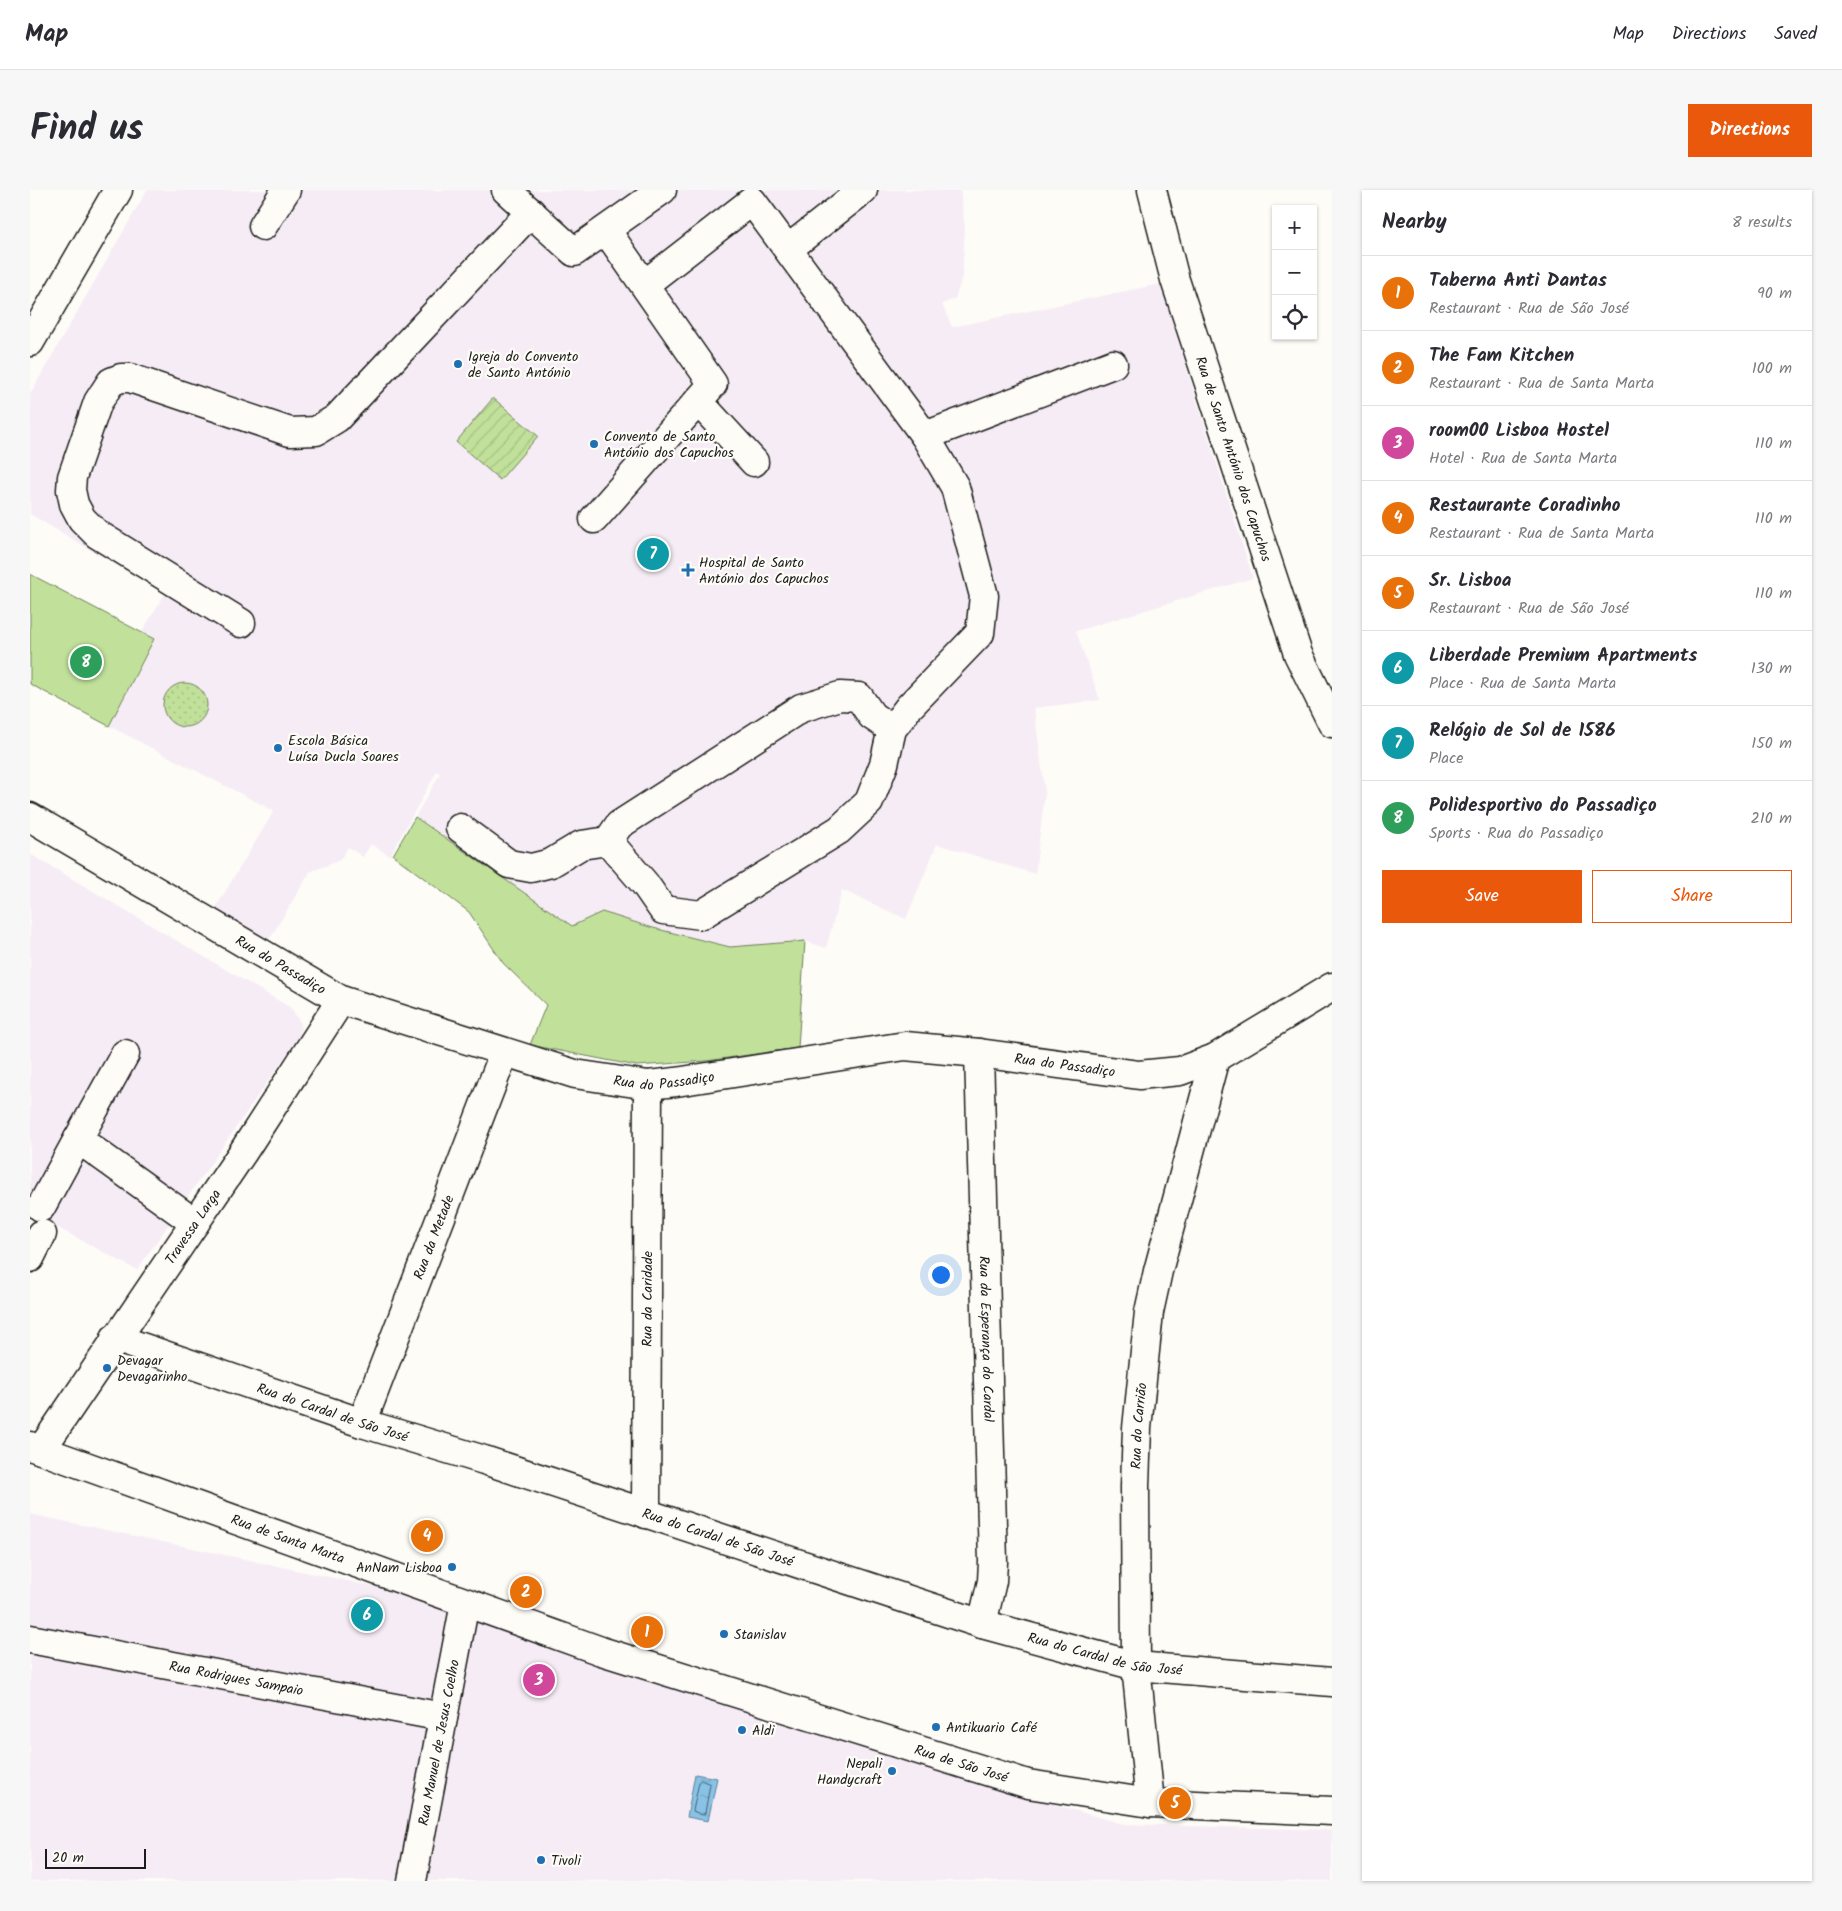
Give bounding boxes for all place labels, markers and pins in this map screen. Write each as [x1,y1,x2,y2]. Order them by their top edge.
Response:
place label: Igreja do Convento de Santo António [468,346,578,384]
marker: Igreja do Convento de Santo António [452,358,464,370]
place label: Convento de Santo António dos Capuchos [604,426,734,464]
marker: Convento de Santo António dos Capuchos [588,438,600,450]
pin: 7 [637,535,669,573]
place label: Hospital de Santo António dos Capuchos [699,552,829,590]
marker: Hospital de Santo António dos Capuchos [681,563,695,577]
pin: 8 [70,643,102,681]
place label: Escola Básica Luísa Ducla Soares [288,730,399,768]
marker: Escola Básica Luísa Ducla Soares [272,742,284,754]
place label: Devagar Devagarinho [117,1350,187,1388]
marker: Devagar Devagarinho [101,1362,113,1374]
pin: 4 [411,1517,443,1555]
place label: AnNam Lisboa [356,1557,442,1579]
marker: AnNam Lisboa [446,1561,458,1573]
pin: 2 [510,1573,542,1611]
pin: 6 [351,1596,383,1634]
pin: 1 [631,1613,663,1651]
place label: Stanislav [734,1624,786,1646]
marker: Stanislav [718,1628,730,1640]
pin: 3 [523,1661,555,1699]
place label: Antikuario Café [946,1717,1038,1739]
place label: Aldi [752,1720,775,1742]
marker: Antikuario Café [930,1721,942,1733]
marker: Aldi [736,1724,748,1736]
place label: Nepali Handycraft [817,1753,883,1791]
marker: Nepali Handycraft [886,1765,898,1777]
pin: 5 [1159,1784,1191,1822]
place label: Tivoli [551,1850,582,1872]
marker: Tivoli [535,1854,547,1866]

